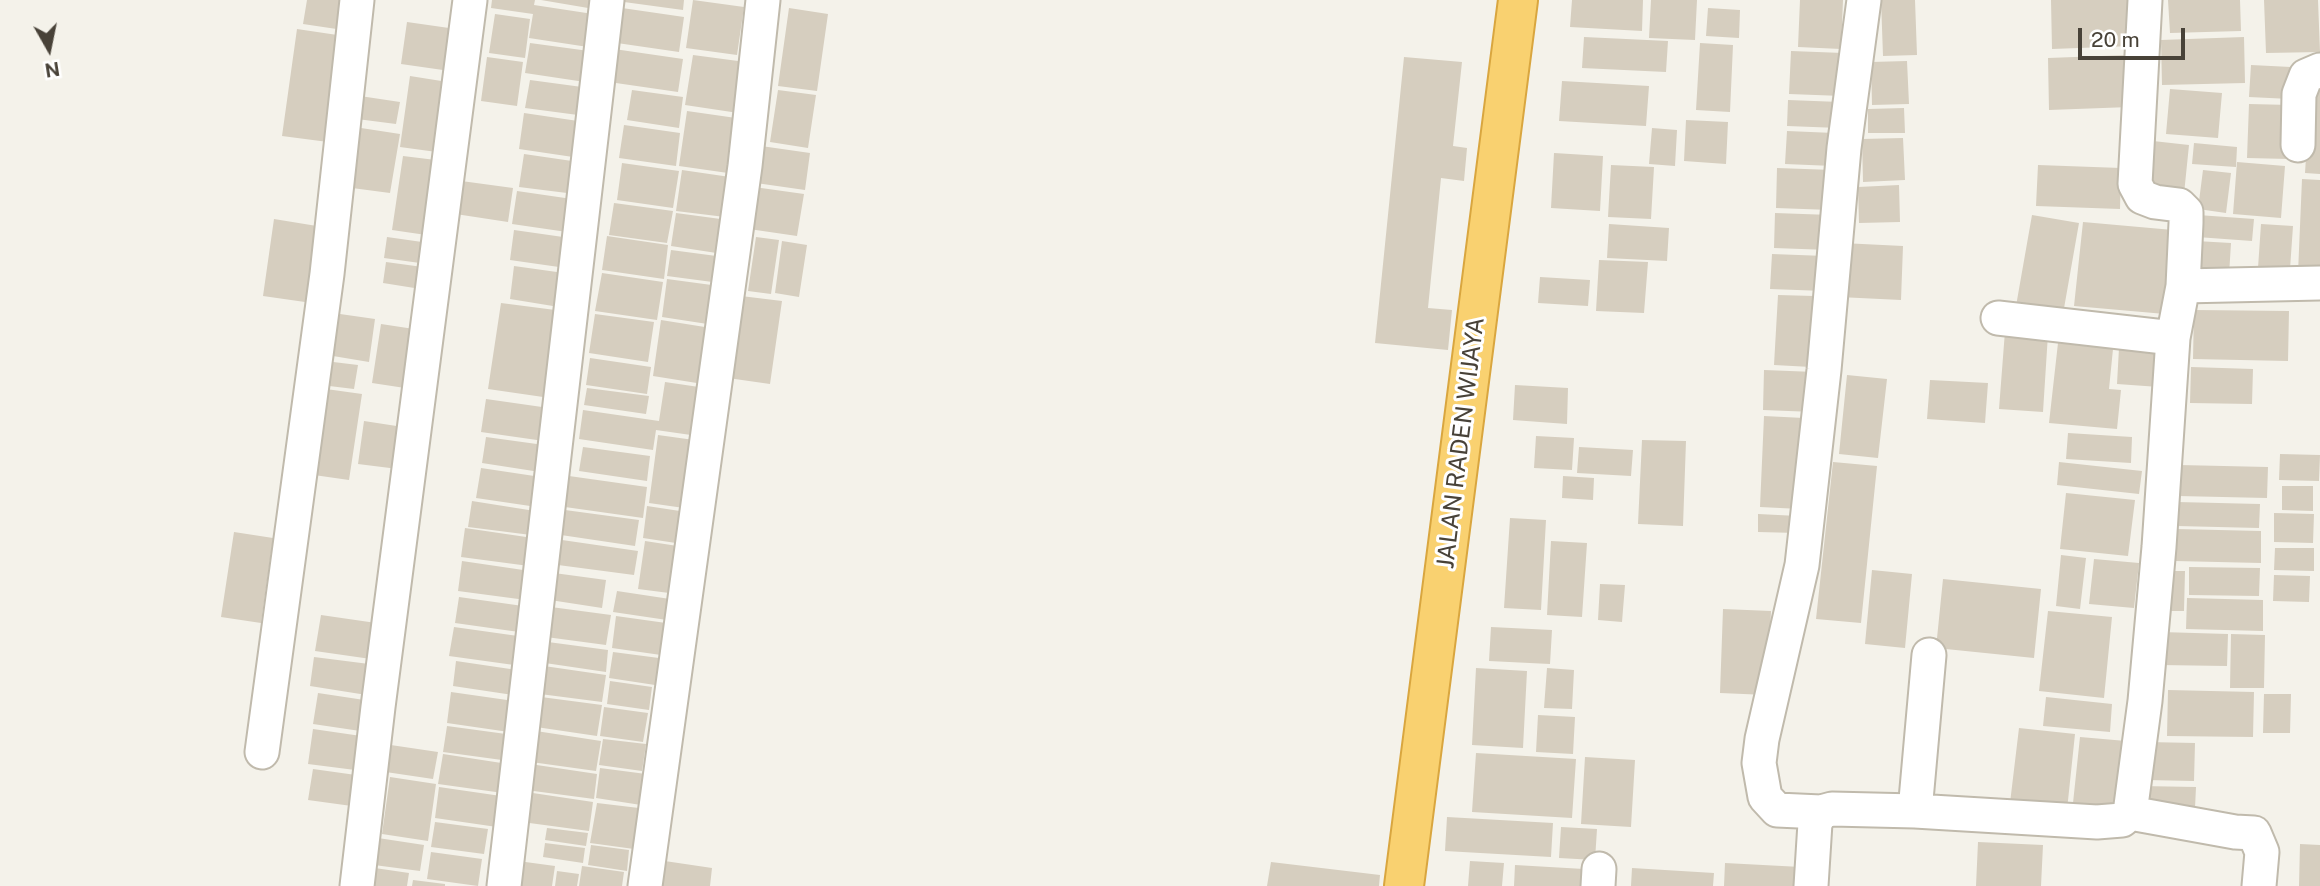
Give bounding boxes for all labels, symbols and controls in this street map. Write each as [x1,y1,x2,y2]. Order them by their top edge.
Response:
north arrow [14,14,84,84]
scale bar [2082,14,2189,58]
text: 20 m [2091,27,2140,52]
text: N [43,58,61,82]
street label: JALAN RADEN WIJAYA [1431,316,1491,570]

